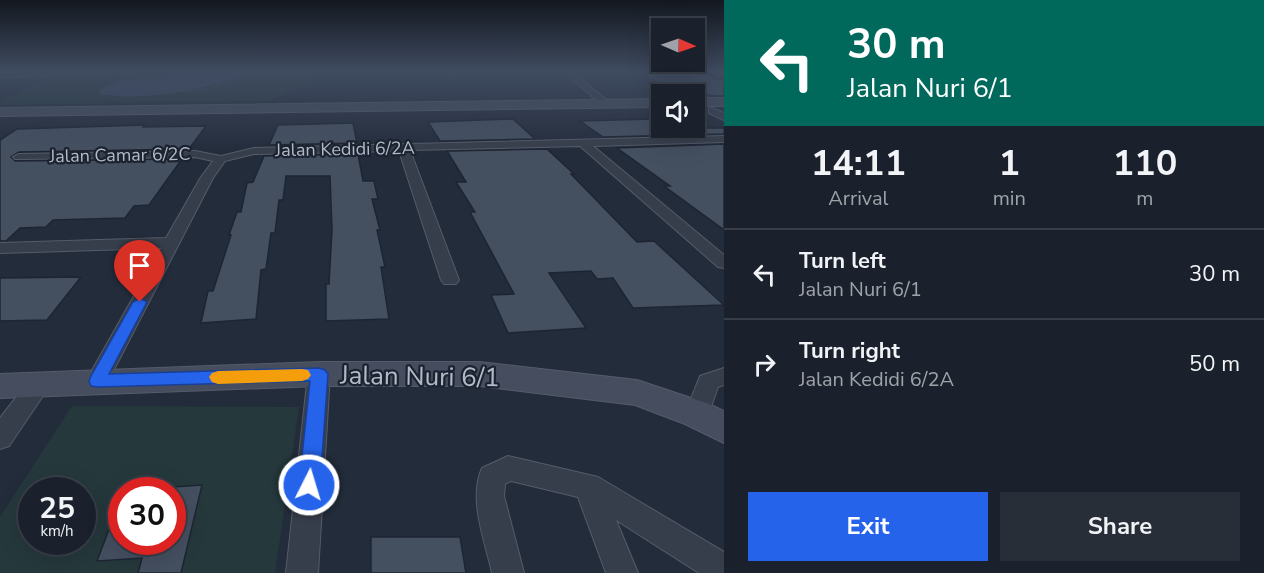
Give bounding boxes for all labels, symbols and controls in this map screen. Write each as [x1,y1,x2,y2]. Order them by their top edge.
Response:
text: 30 m [847,16,946,73]
north arrow [651,18,705,72]
map controls [651,18,705,138]
icon: left [748,24,826,102]
text: Jalan Nuri 6/1 [847,70,1013,107]
button: sound [651,84,705,138]
street label: Jalan Kedidi 6/2A [274,136,415,162]
text: 14:11 [811,139,906,188]
text: 1 [998,139,1020,188]
text: 110 [1112,139,1177,188]
street label: Jalan Camar 6/2C [48,142,191,168]
text: Arrival [828,185,888,212]
text: min [993,185,1026,212]
text: m [1136,185,1153,212]
pin [114,240,165,302]
text: Turn left [799,246,886,276]
icon: arrive [123,249,156,282]
icon: left [748,258,781,291]
text: 30 m [1189,259,1240,289]
text: Jalan Nuri 6/1 [799,276,922,303]
text: Turn right [799,336,900,366]
icon: right [748,348,781,381]
text: 50 m [1189,349,1240,379]
street label: Jalan Nuri 6/1 [339,358,500,395]
text: Jalan Kedidi 6/2A [799,366,954,393]
position arrow [277,453,341,517]
speed limit sign: 30 [108,477,186,555]
text: 25 [39,488,75,529]
button: Exit [748,492,988,561]
button: Share [1000,492,1240,561]
text: km/h [40,521,74,541]

